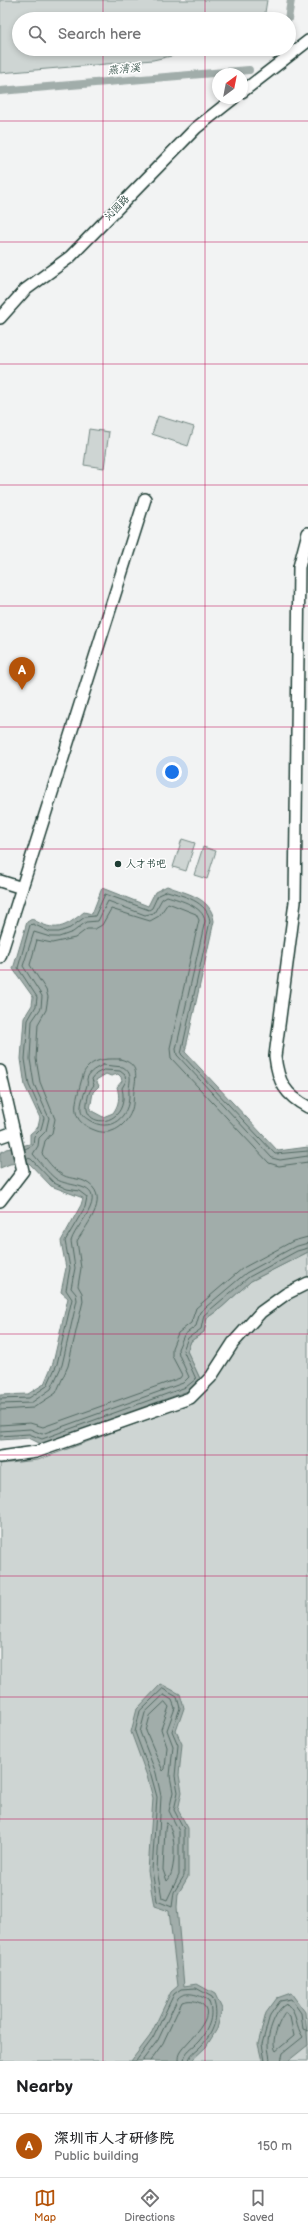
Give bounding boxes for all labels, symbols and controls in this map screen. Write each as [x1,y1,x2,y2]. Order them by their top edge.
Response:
search box [12,12,296,56]
icon: search [26,23,48,45]
text: Search here [58,25,141,44]
water label: 燕清溪 [107,61,142,77]
north arrow [212,68,248,104]
street label: 沁园路 [102,193,132,223]
pin: A [9,657,35,690]
your location [162,762,182,782]
place label: 人才书吧 [126,858,166,870]
marker: 人才书吧 [113,859,123,869]
text: Nearby [16,2077,73,2097]
text: 深圳市人才研修院 [54,2129,174,2148]
text: A [25,2138,33,2154]
text: 150 m [258,2138,292,2154]
text: Public building [54,2148,139,2164]
tab: Map [34,2187,56,2224]
tab: Directions [124,2187,175,2224]
tab: Saved [243,2187,274,2224]

